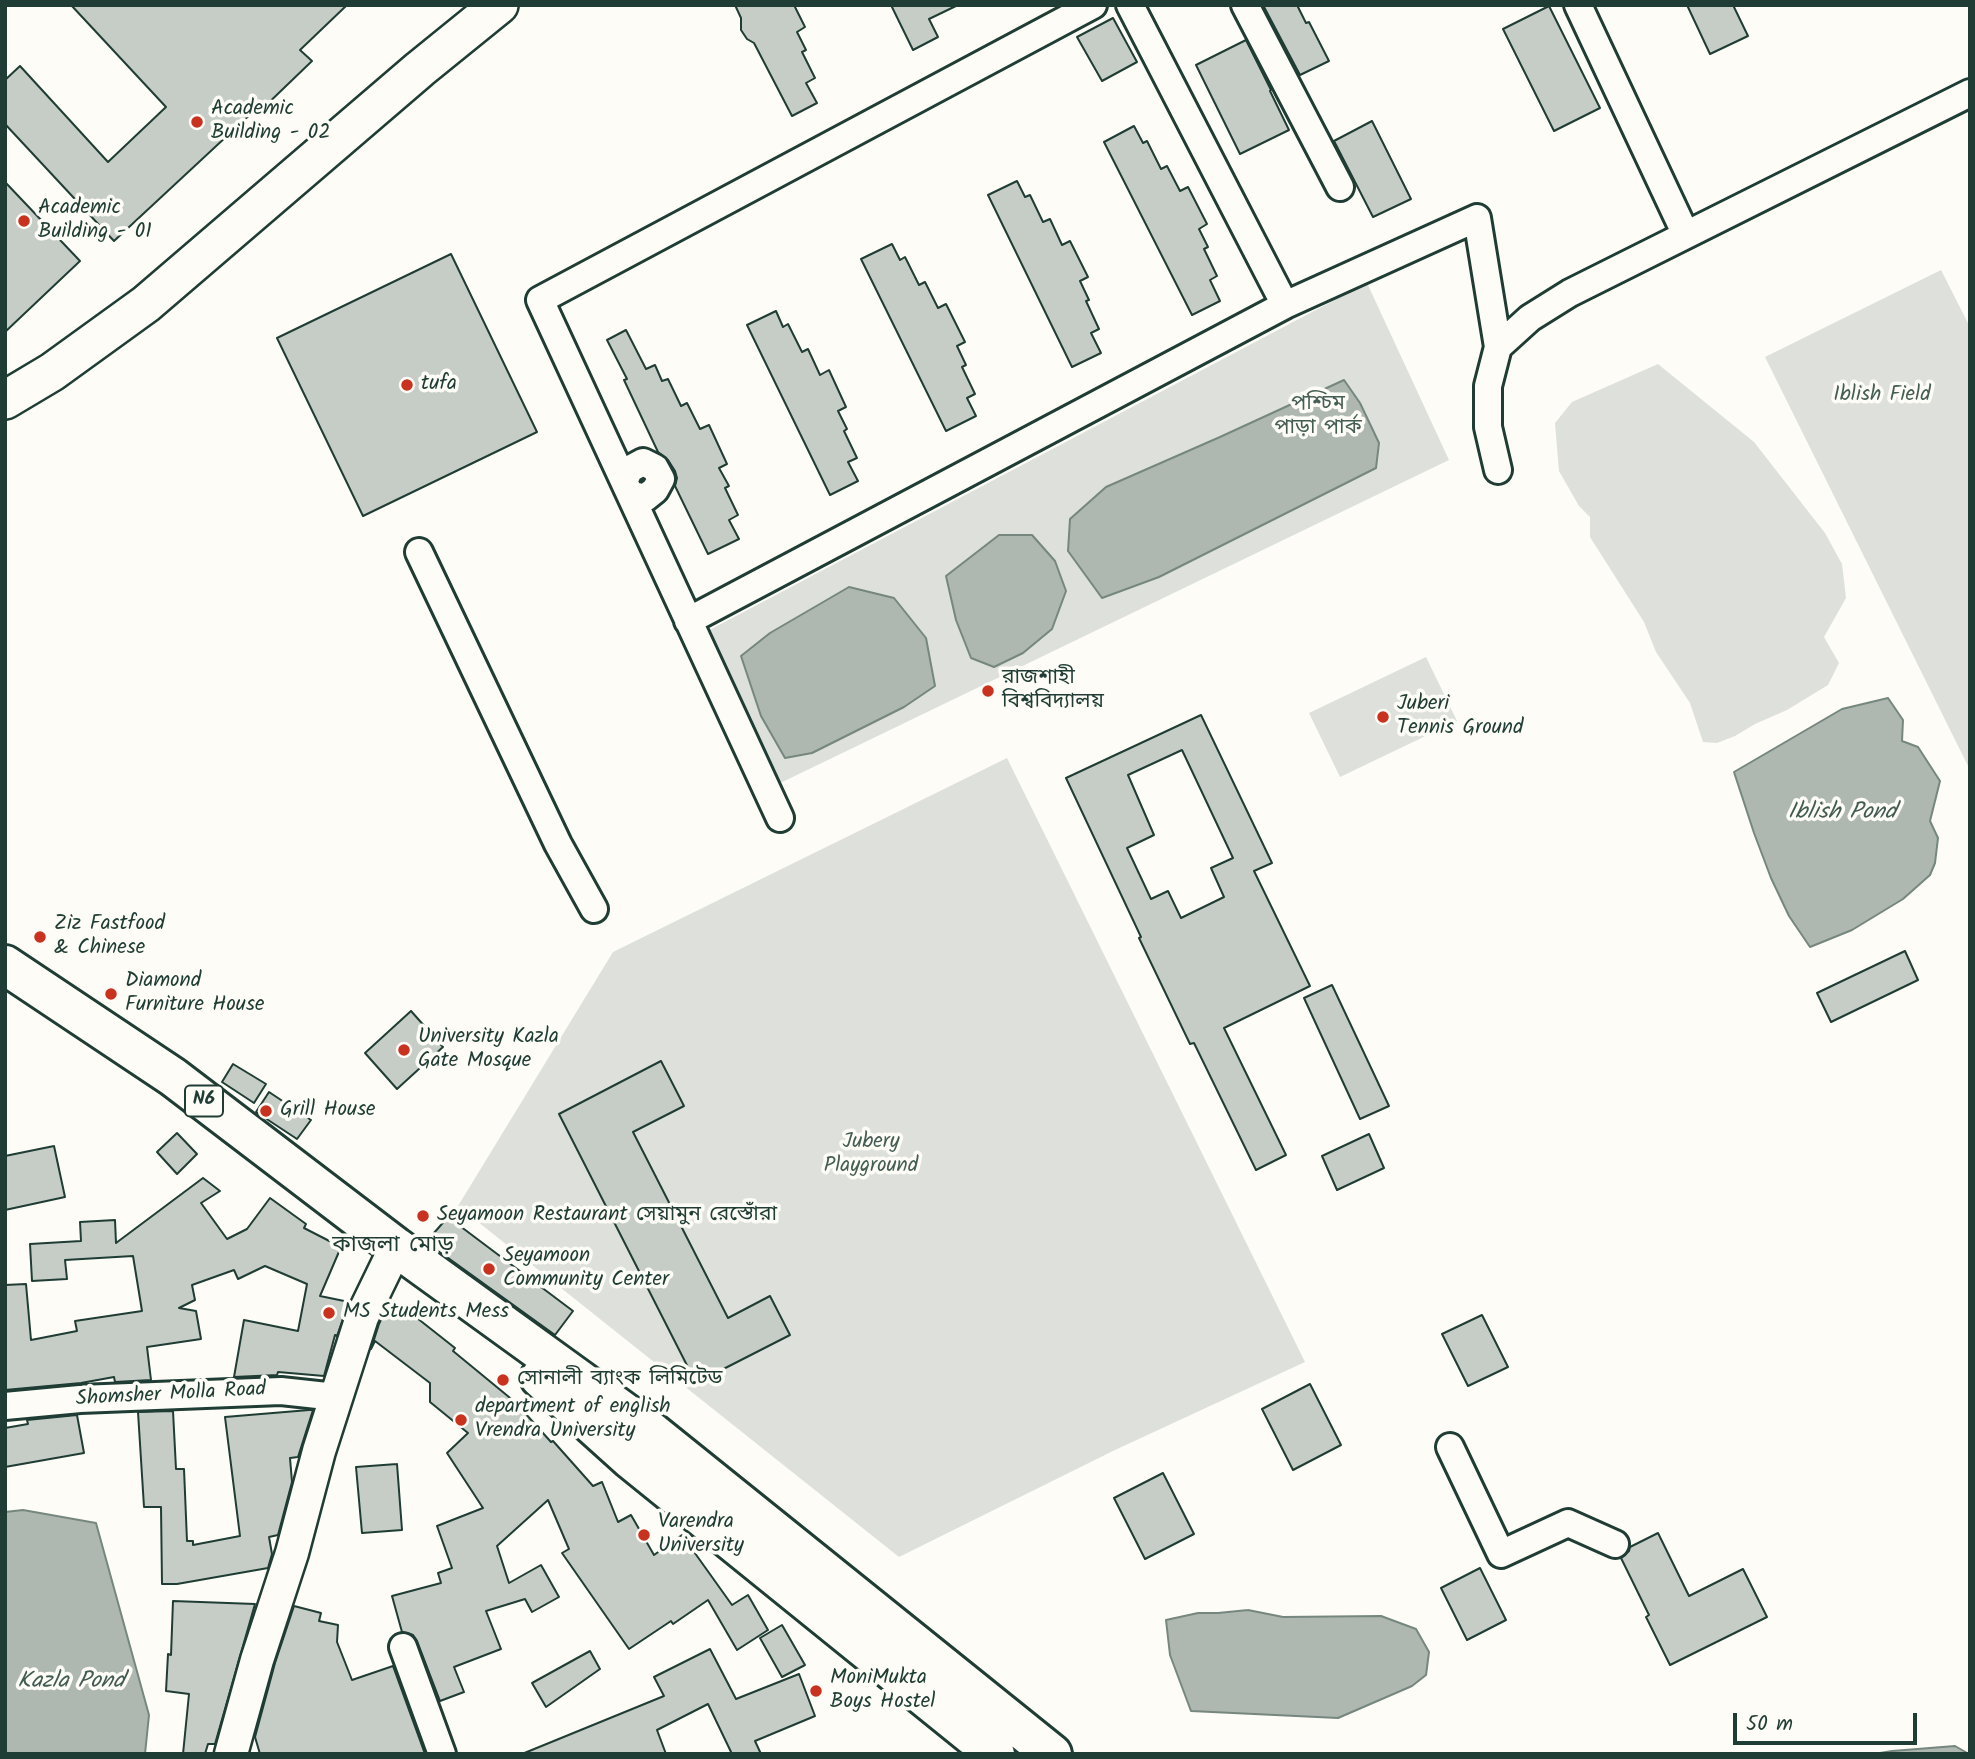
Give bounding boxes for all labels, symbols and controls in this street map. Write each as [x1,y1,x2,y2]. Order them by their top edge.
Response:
place label: Academic Building - 02 [211,97,330,147]
marker: Academic Building - 02 [189,114,205,130]
place label: Academic Building - 01 [38,196,152,246]
marker: Academic Building - 01 [16,213,32,229]
place label: tufa [421,372,457,398]
marker: tufa [399,377,415,393]
park label: Iblish Field [1833,383,1931,409]
park label: পশ্চিম পাড়া পার্ক [1274,392,1362,442]
place label: রাজশাহী বিশ্ববিদ্যালয় [1002,666,1104,716]
marker: রাজশাহী বিশ্ববিদ্যালয় [980,683,996,699]
place label: Juberi Tennis Ground [1397,692,1524,742]
marker: Juberi Tennis Ground [1375,709,1391,725]
water label: Iblish Pond [1788,800,1896,828]
place label: Ziz Fastfood & Chinese [54,912,165,962]
marker: Ziz Fastfood & Chinese [32,929,48,945]
place label: Diamond Furniture House [125,969,264,1019]
marker: Diamond Furniture House [103,986,119,1002]
place label: University Kazla Gate Mosque [418,1025,559,1075]
marker: University Kazla Gate Mosque [396,1042,412,1058]
road number: N6 [185,1086,223,1116]
place label: Grill House [280,1098,376,1124]
marker: Grill House [258,1103,274,1119]
park label: Jubery Playground [824,1130,918,1180]
place label: Seyamoon Restaurant সেয়ামুন রেস্তোঁরা [437,1203,777,1229]
marker: Seyamoon Restaurant সেয়ামুন রেস্তোঁরা [415,1208,431,1224]
district label: কাজলা মোড় [332,1233,454,1261]
place label: Seyamoon Community Center [503,1244,669,1294]
marker: Seyamoon Community Center [481,1261,497,1277]
place label: MS Students Mess [343,1300,509,1326]
marker: MS Students Mess [321,1305,337,1321]
place label: সোনালী ব্যাংক লিমিটেড [517,1367,723,1393]
marker: সোনালী ব্যাংক লিমিটেড [495,1372,511,1388]
street label: Shomsher Molla Road [75,1378,267,1414]
place label: department of english Vrendra University [475,1395,671,1445]
marker: department of english Vrendra University [453,1412,469,1428]
place label: Varendra University [658,1510,744,1560]
marker: Varendra University [636,1527,652,1543]
place label: MoniMukta Boys Hostel [830,1666,935,1716]
water label: Kazla Pond [18,1669,124,1697]
marker: MoniMukta Boys Hostel [808,1683,824,1699]
scale bar [1737,1700,1921,1744]
text: 50 m [1746,1708,1793,1741]

